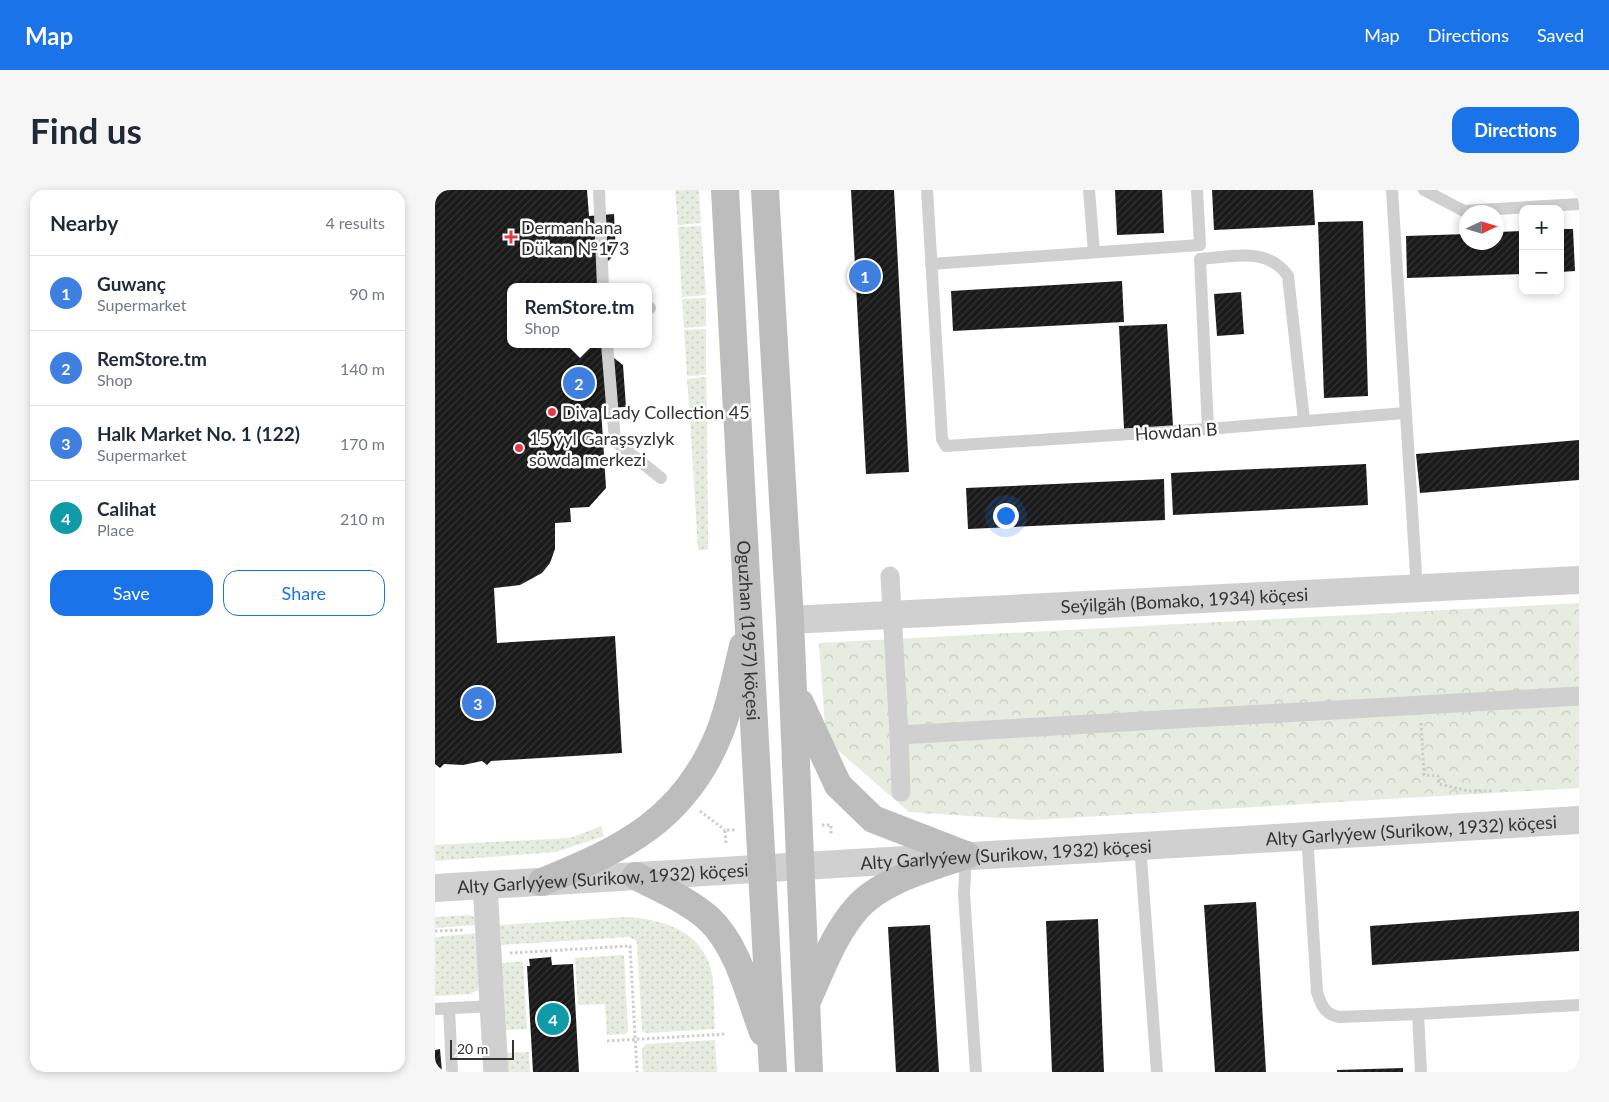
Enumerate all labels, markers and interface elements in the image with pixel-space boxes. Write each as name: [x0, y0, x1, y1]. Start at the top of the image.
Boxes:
text: Map: [25, 21, 73, 50]
text: Map: [1364, 24, 1400, 46]
text: Directions: [1428, 24, 1509, 46]
text: Saved: [1537, 24, 1584, 46]
button: Directions: [1452, 107, 1579, 153]
text: Find us: [30, 109, 142, 151]
north arrow: [1459, 205, 1504, 250]
map controls: [1519, 205, 1564, 295]
button: +: [1519, 205, 1564, 250]
text: Nearby: [50, 210, 118, 235]
text: 4 results: [325, 213, 385, 232]
place label: Dermanhana Dükan №173: [521, 216, 629, 259]
marker: Dermanhana Dükan №173: [505, 231, 517, 243]
button: −: [1519, 250, 1564, 295]
pin: 1: [849, 257, 881, 295]
text: Guwanç: [97, 272, 166, 295]
popup: [507, 283, 652, 348]
text: 1: [61, 284, 71, 303]
text: 90 m: [349, 284, 385, 303]
text: Supermarket: [97, 295, 186, 314]
text: RemStore.tm: [525, 295, 634, 318]
text: Shop: [525, 318, 560, 337]
text: RemStore.tm: [97, 347, 207, 370]
text: 2: [61, 359, 71, 378]
text: 140 m: [340, 359, 385, 378]
pin: 2: [563, 364, 595, 402]
text: Shop: [97, 370, 133, 389]
place label: Diva Lady Collection 45: [562, 401, 750, 423]
marker: Diva Lady Collection 45: [546, 406, 558, 418]
street label: Howdan B: [1134, 417, 1218, 445]
text: Halk Market No. 1 (122): [97, 422, 300, 445]
place label: 15 ýyl Garaşsyzlyk söwda merkezi: [529, 427, 675, 470]
text: 3: [61, 434, 71, 453]
text: 170 m: [340, 434, 385, 453]
marker: 15 ýyl Garaşsyzlyk söwda merkezi: [513, 442, 525, 454]
text: Supermarket: [97, 445, 186, 464]
text: Calihat: [97, 497, 156, 520]
your location: [993, 503, 1019, 529]
text: 4: [61, 509, 71, 528]
text: 210 m: [340, 509, 385, 528]
text: Place: [97, 520, 134, 539]
street label: Oguzhan (1957) köçesi: [733, 540, 765, 721]
button: Save: [50, 570, 213, 616]
button: Share: [223, 570, 385, 616]
street label: Seýilgäh (Bomako, 1934) köçesi: [1060, 583, 1309, 617]
pin: 3: [462, 684, 494, 722]
street label: Alty Garlyýew (Surikow, 1932) köçesi: [1265, 810, 1558, 850]
street label: Alty Garlyýew (Surikow, 1932) köçesi: [860, 834, 1152, 874]
street label: Alty Garlyýew (Surikow, 1932) köçesi: [456, 858, 749, 898]
pin: 4: [537, 1000, 569, 1038]
scale bar: [450, 1037, 514, 1060]
text: 20 m: [457, 1040, 488, 1057]

